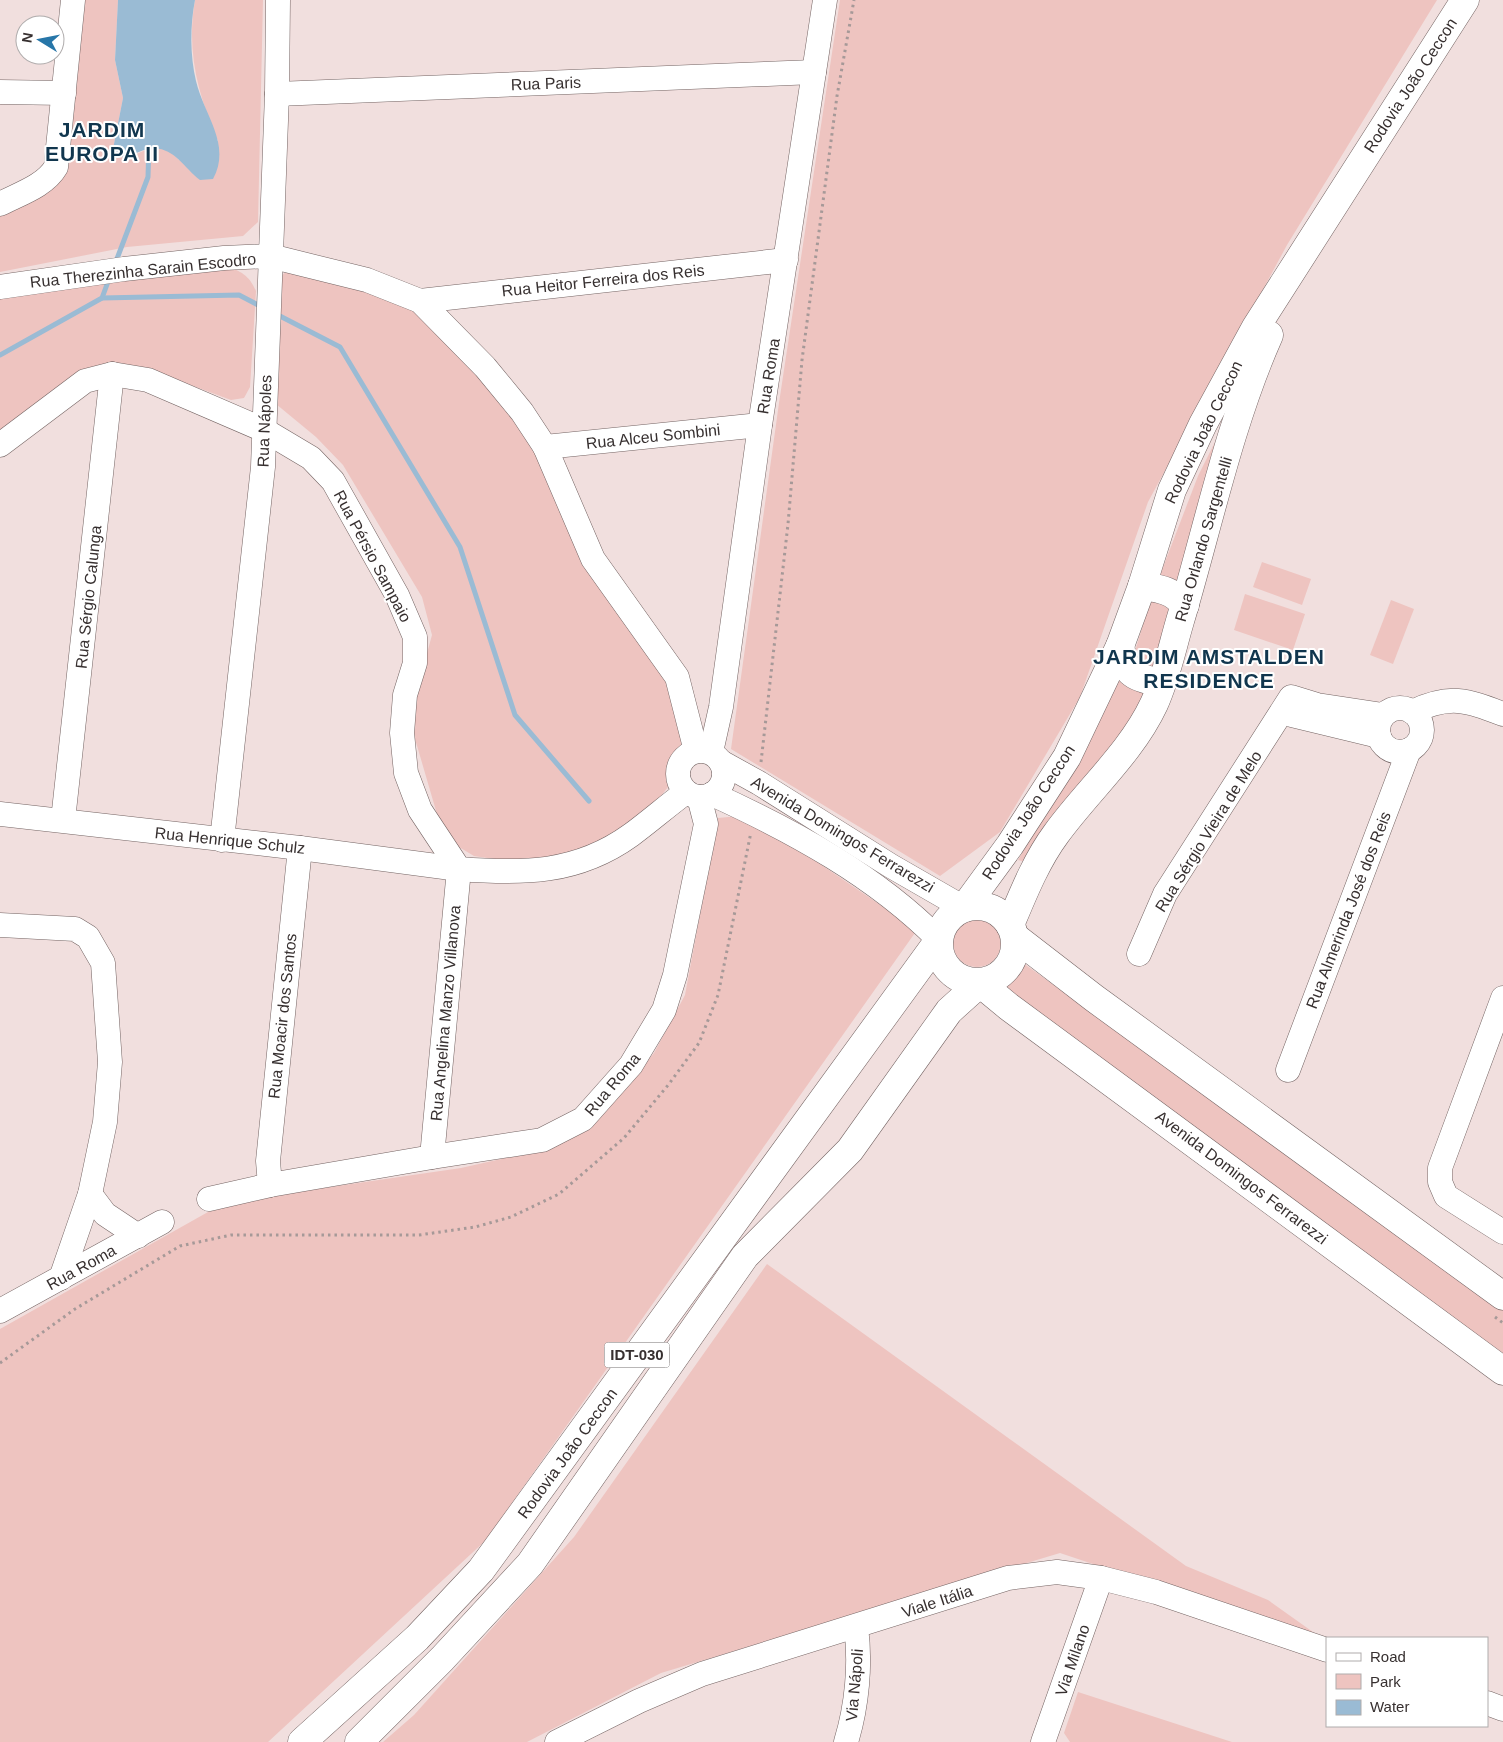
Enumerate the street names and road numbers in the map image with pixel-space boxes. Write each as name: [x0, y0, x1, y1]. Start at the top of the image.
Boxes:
street label: Rodovia João Ceccon: [1361, 15, 1460, 156]
street label: Rua Paris: [511, 74, 581, 93]
street label: Rua Therezinha Sarain Escodro: [29, 250, 257, 291]
street label: Rua Heitor Ferreira dos Reis: [501, 261, 705, 300]
street label: Rua Roma: [754, 337, 783, 415]
street label: Rodovia João Ceccon: [1161, 358, 1245, 506]
street label: Rua Nápoles: [254, 374, 275, 468]
street label: Rua Alceu Sombini: [585, 421, 721, 452]
street label: Rua Orlando Sargentelli: [1172, 455, 1235, 624]
street label: Rua Pérsio Sampaio: [331, 487, 415, 625]
street label: Rua Sérgio Calunga: [73, 524, 104, 670]
street label: Rodovia João Ceccon: [979, 742, 1078, 883]
street label: Rua Sérgio Vieira de Melo: [1152, 748, 1265, 915]
street label: Avenida Domingos Ferrarezzi: [748, 773, 937, 896]
street label: Rua Almerinda José dos Reis: [1303, 809, 1394, 1011]
street label: Rua Henrique Schulz: [154, 824, 306, 857]
street label: Rua Angelina Manzo Villanova: [428, 904, 463, 1122]
street label: Rua Moacir dos Santos: [265, 932, 300, 1100]
street label: Rua Roma: [581, 1049, 644, 1119]
street label: Avenida Domingos Ferrarezzi: [1153, 1107, 1331, 1248]
street label: Rua Roma: [44, 1241, 119, 1293]
road number: IDT-030: [604, 1342, 670, 1368]
street label: Rodovia João Ceccon: [515, 1385, 620, 1522]
street label: Viale Itália: [900, 1582, 975, 1621]
street label: Via Milano: [1052, 1622, 1093, 1698]
street label: Via Nápoli: [843, 1648, 866, 1722]

